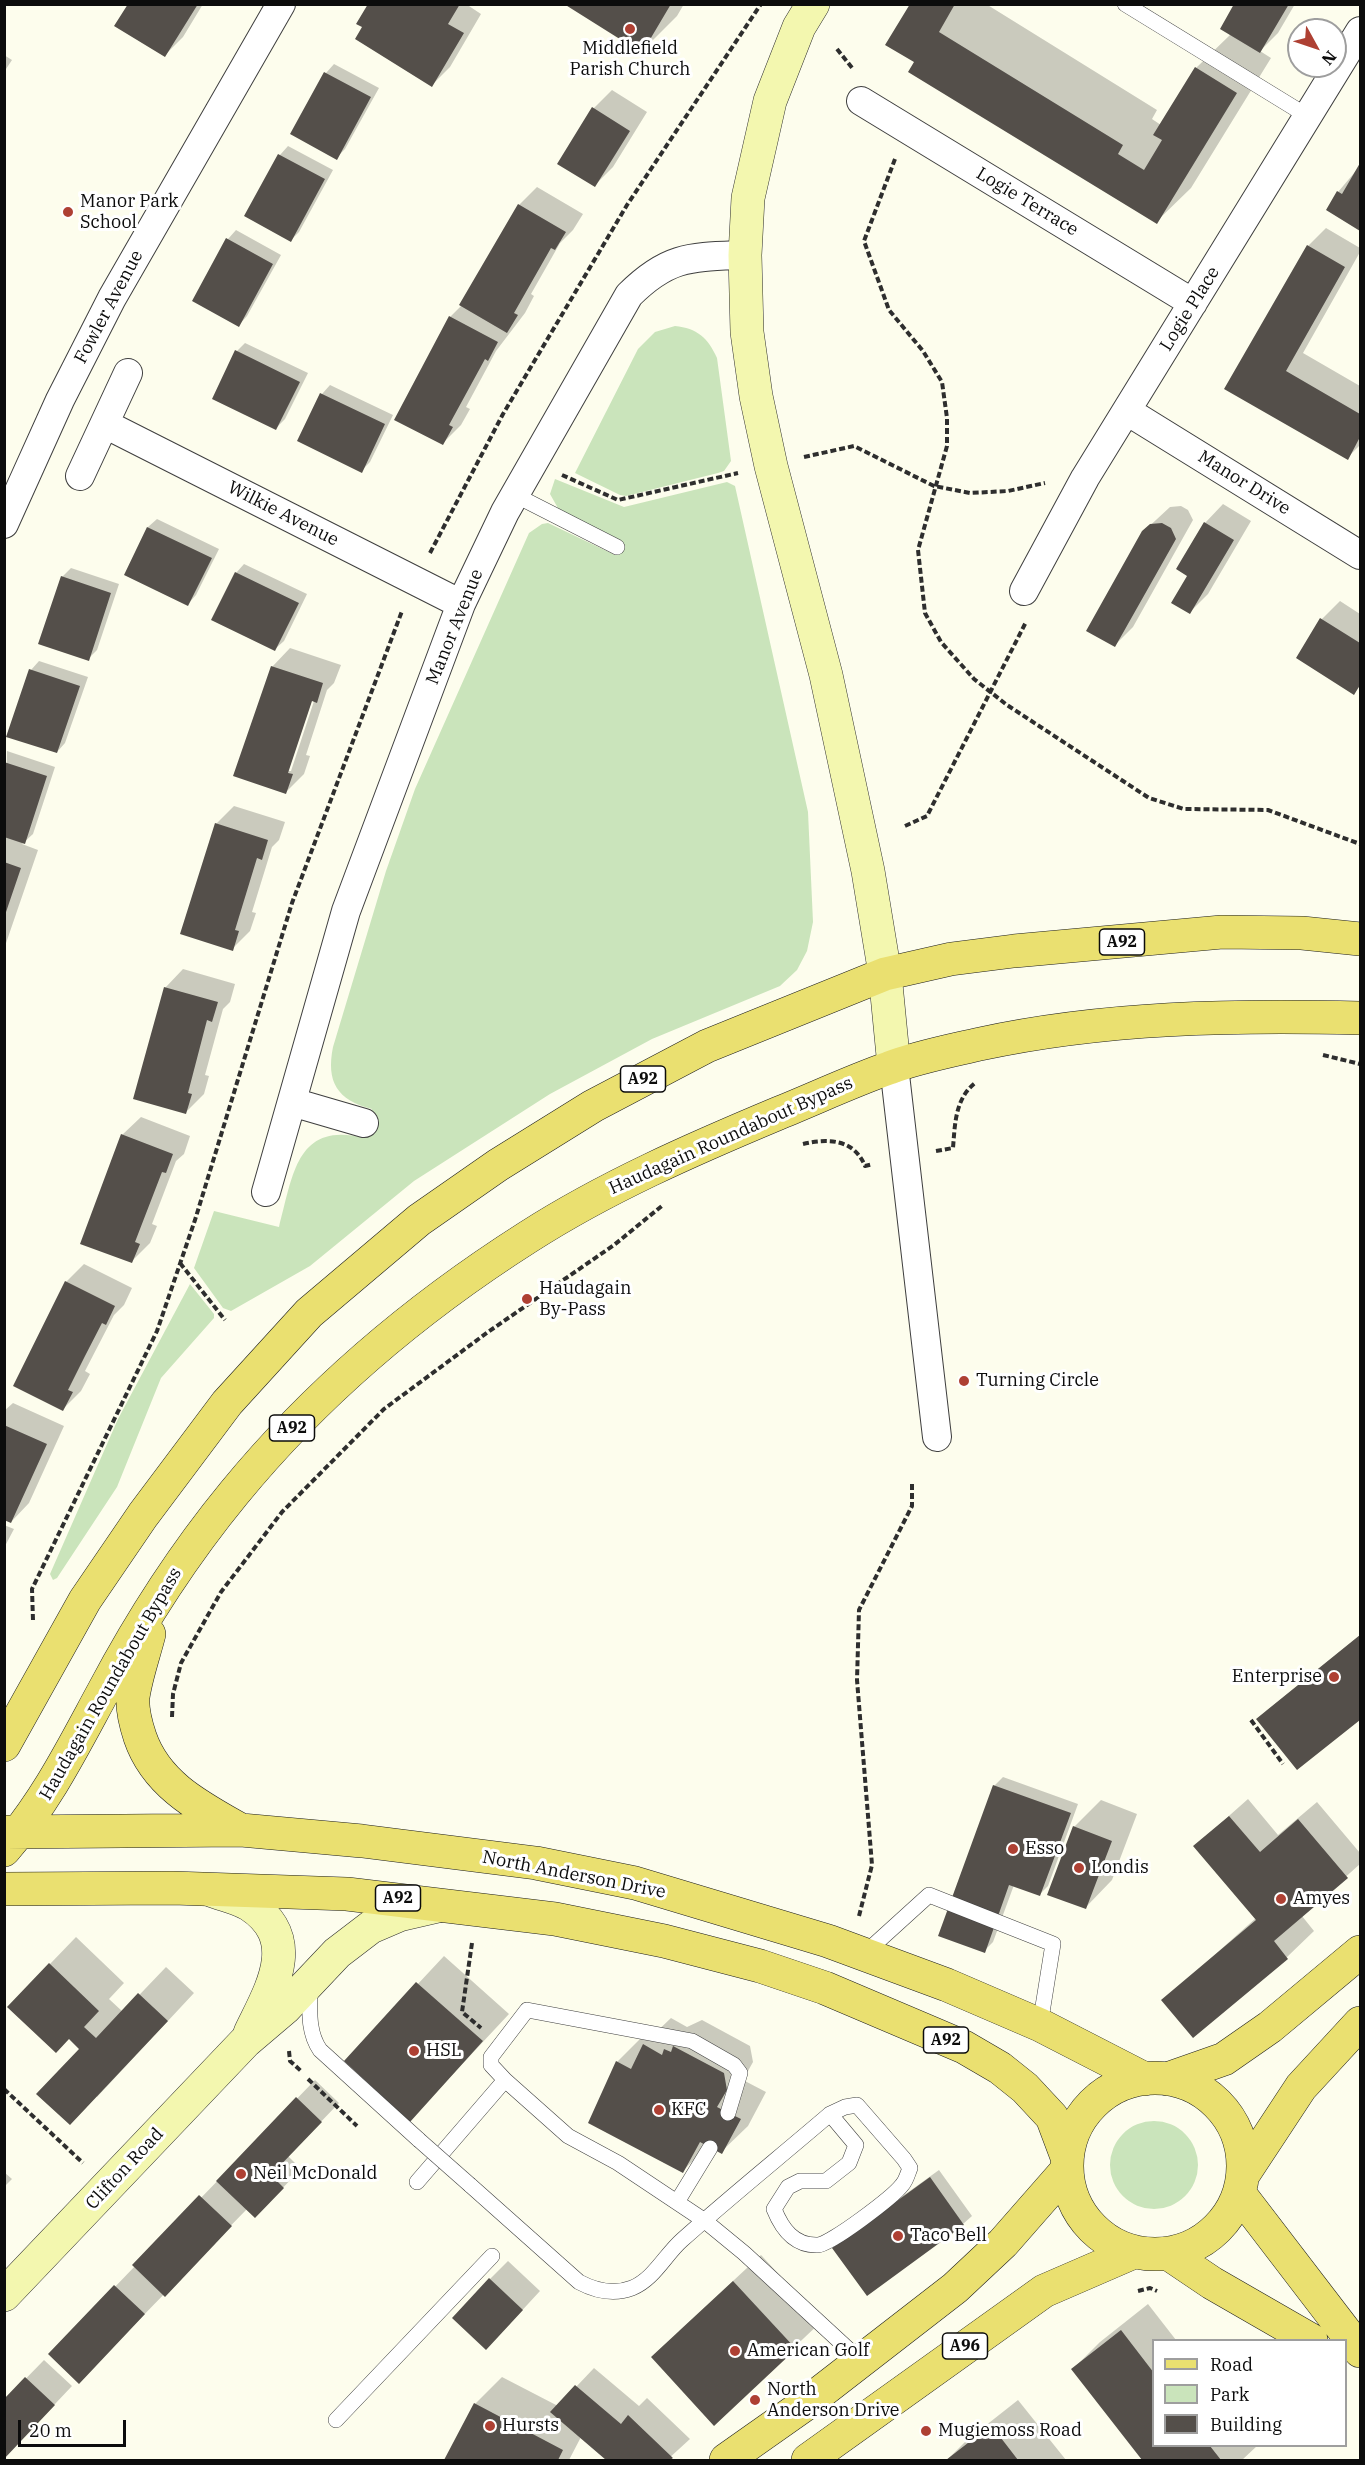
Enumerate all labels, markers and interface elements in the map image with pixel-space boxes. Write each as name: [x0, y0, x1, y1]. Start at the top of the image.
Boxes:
north arrow: [1287, 18, 1347, 78]
marker: Middlefield Parish Church: [623, 22, 637, 36]
place label: Middlefield Parish Church: [569, 38, 691, 80]
text: N: [1318, 47, 1341, 70]
street label: Logie Terrace: [972, 163, 1082, 241]
place label: Manor Park School: [80, 191, 179, 234]
marker: Manor Park School: [61, 205, 75, 219]
street label: Fowler Avenue: [70, 247, 148, 367]
street label: Logie Place: [1156, 263, 1224, 355]
street label: Manor Drive: [1194, 446, 1294, 520]
street label: Wilkie Avenue: [224, 477, 342, 551]
street label: Manor Avenue: [422, 566, 488, 688]
road number: A92: [1100, 929, 1144, 955]
road number: A92: [620, 1066, 666, 1092]
street label: Haudagain Roundabout Bypass: [606, 1072, 856, 1200]
place label: Haudagain By-Pass: [539, 1278, 631, 1320]
marker: Haudagain By-Pass: [520, 1292, 534, 1306]
place label: Turning Circle: [976, 1370, 1099, 1392]
marker: Turning Circle: [957, 1374, 971, 1388]
road number: A92: [270, 1415, 314, 1441]
street label: Haudagain Roundabout Bypass: [35, 1564, 187, 1804]
place label: Enterprise: [1232, 1666, 1322, 1688]
marker: Enterprise: [1327, 1670, 1341, 1684]
place label: Esso: [1025, 1838, 1064, 1860]
marker: Esso: [1006, 1842, 1020, 1856]
street label: North Anderson Drive: [480, 1847, 668, 1903]
place label: Londis: [1091, 1857, 1149, 1879]
marker: Londis: [1072, 1861, 1086, 1875]
road number: A92: [376, 1885, 420, 1911]
place label: Amyes: [1293, 1888, 1350, 1910]
marker: Amyes: [1274, 1892, 1288, 1906]
road number: A92: [924, 2027, 968, 2053]
place label: HSL: [426, 2040, 461, 2062]
marker: HSL: [407, 2044, 421, 2058]
place label: KFC: [671, 2099, 706, 2121]
marker: KFC: [652, 2103, 666, 2117]
street label: Clifton Road: [82, 2124, 168, 2214]
place label: Neil McDonald: [253, 2163, 377, 2185]
marker: Neil McDonald: [234, 2167, 248, 2181]
place label: Taco Bell: [910, 2225, 987, 2247]
marker: Taco Bell: [891, 2229, 905, 2243]
road number: A96: [942, 2333, 988, 2359]
legend: [1152, 2339, 1347, 2447]
place label: American Golf: [747, 2340, 869, 2362]
marker: American Golf: [728, 2344, 742, 2358]
text: Road: [1210, 2353, 1253, 2376]
place label: North Anderson Drive: [767, 2379, 899, 2422]
text: Park: [1210, 2383, 1249, 2406]
marker: North Anderson Drive: [748, 2393, 762, 2407]
scale bar: [21, 2408, 129, 2446]
text: Building: [1210, 2413, 1282, 2436]
place label: Hursts: [502, 2415, 559, 2437]
text: 20 m: [29, 2419, 72, 2442]
marker: Hursts: [483, 2419, 497, 2433]
place label: Mugiemoss Road: [938, 2420, 1082, 2442]
marker: Mugiemoss Road: [919, 2424, 933, 2438]

